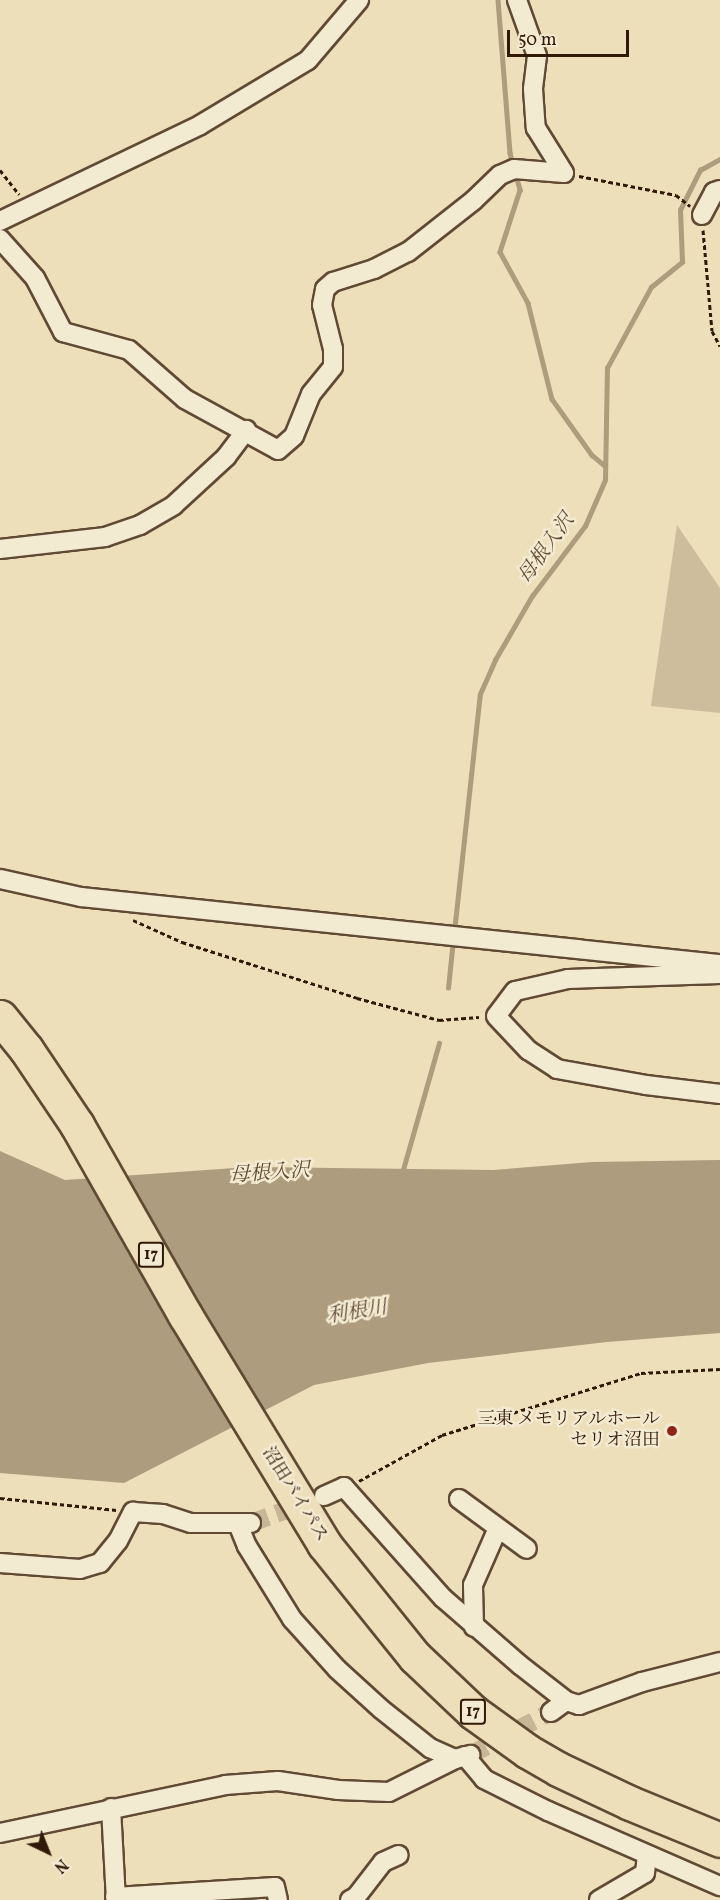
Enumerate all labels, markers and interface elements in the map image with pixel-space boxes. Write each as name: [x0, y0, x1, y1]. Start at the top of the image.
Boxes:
scale bar: [510, 18, 632, 56]
text: 50 m: [518, 28, 557, 53]
water label: 母根入沢: [514, 510, 580, 588]
water label: 母根入沢: [229, 1159, 311, 1189]
road number: 17: [138, 1242, 164, 1268]
water label: 利根川: [325, 1296, 389, 1330]
place label: 三東 メモリアルホール セリオ沼田: [476, 1410, 660, 1452]
marker: 三東 メモリアルホール セリオ沼田: [665, 1424, 679, 1438]
street label: 沼田バイパス: [256, 1443, 332, 1547]
road number: 17: [460, 1699, 486, 1725]
north arrow: [18, 1822, 78, 1882]
text: N: [49, 1853, 72, 1877]

